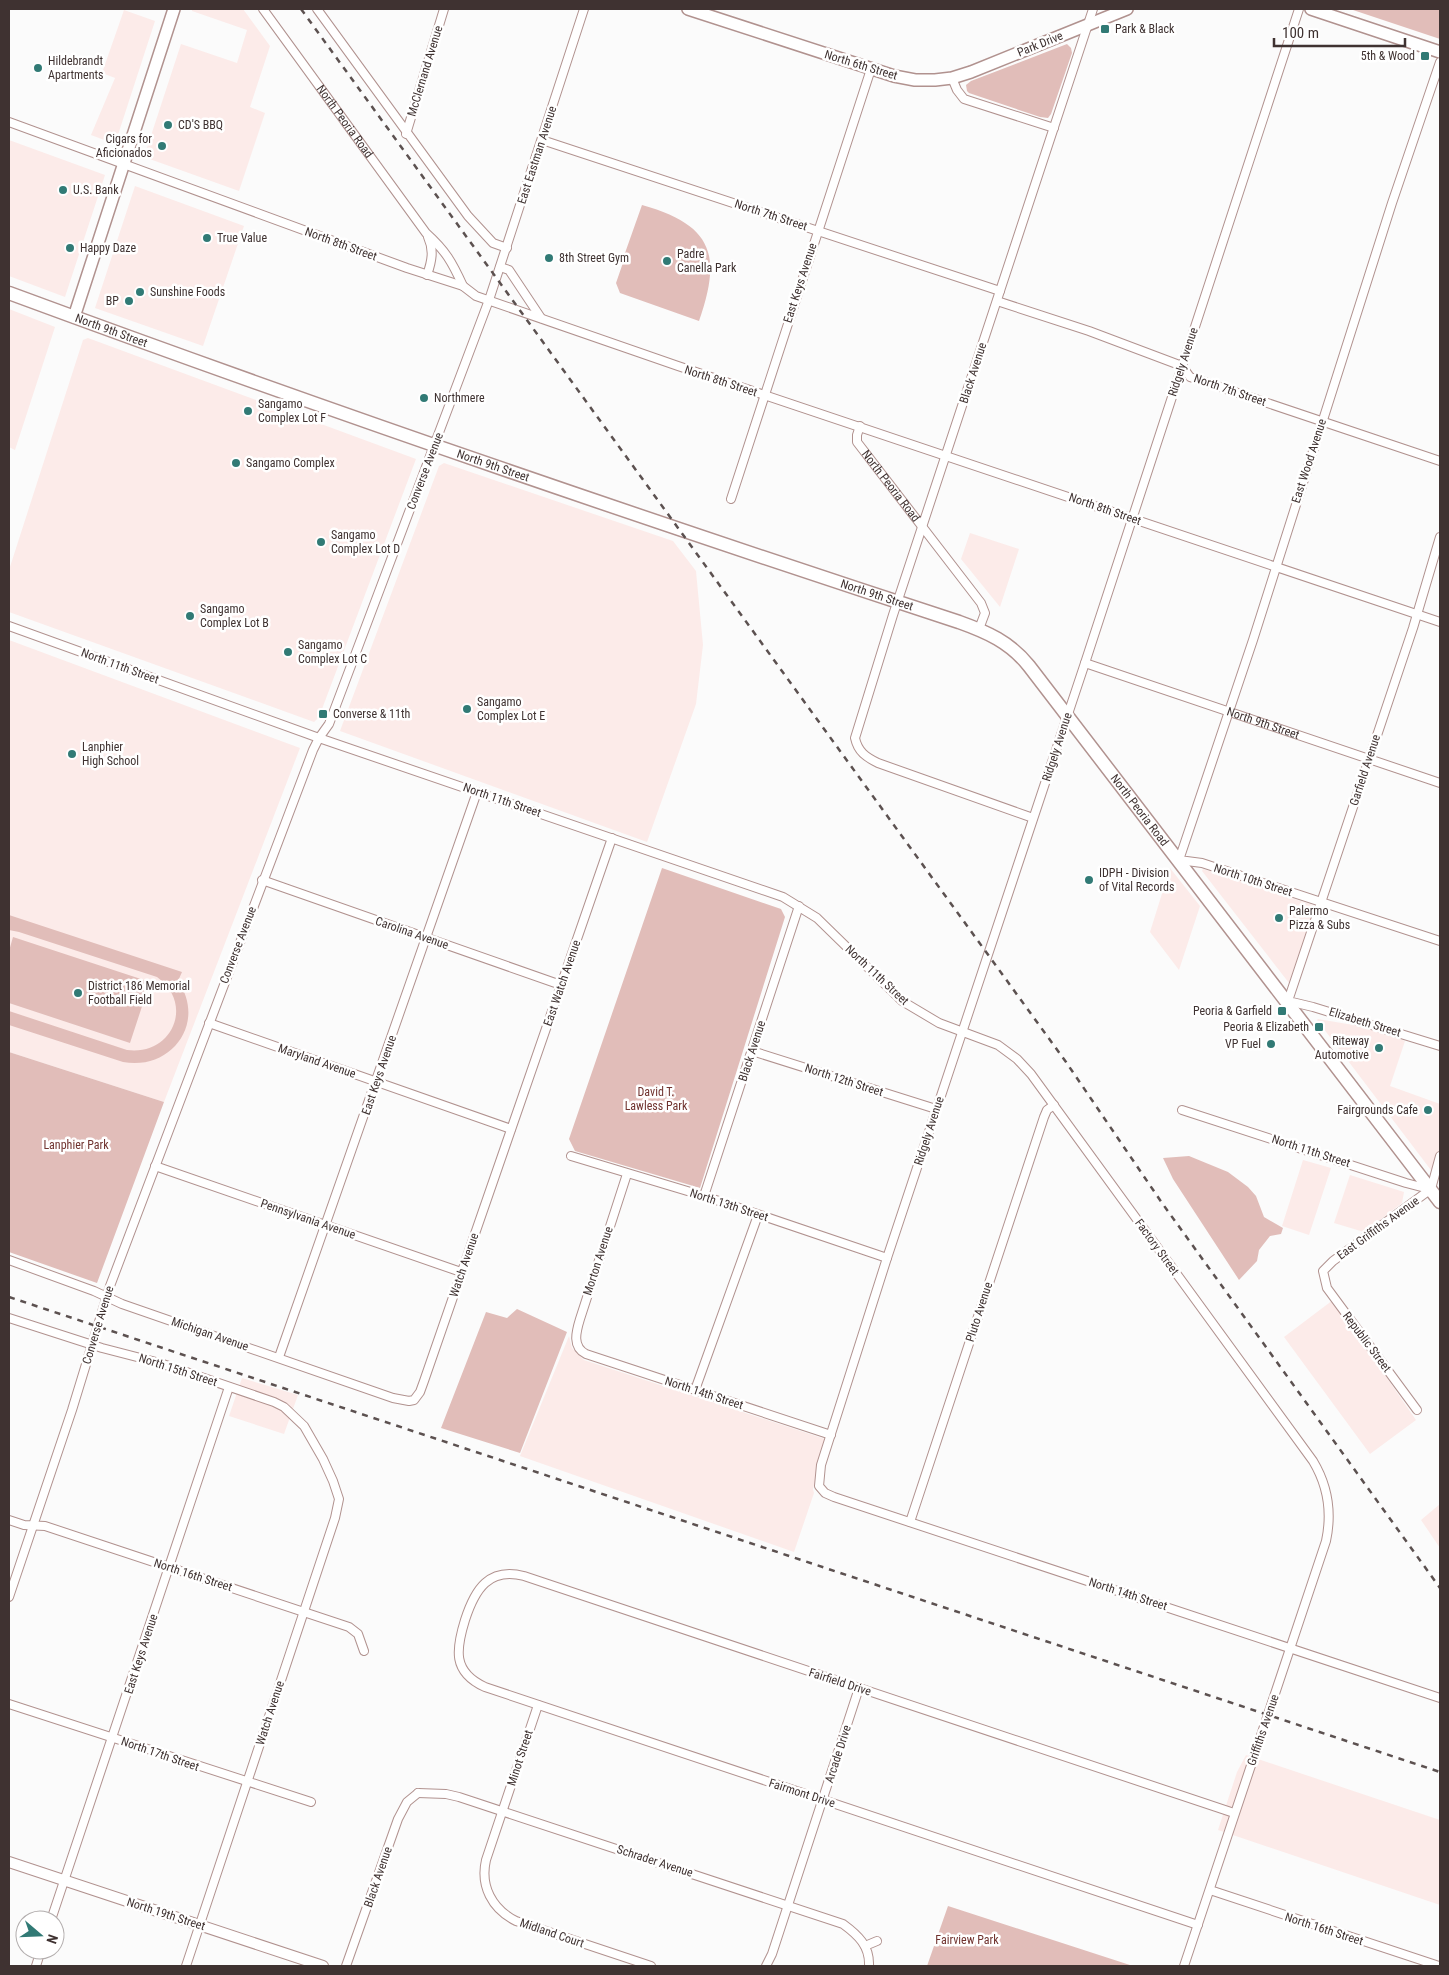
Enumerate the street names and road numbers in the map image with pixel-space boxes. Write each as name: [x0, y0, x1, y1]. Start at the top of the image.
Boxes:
street label: McClernand Avenue: [405, 24, 446, 118]
street label: Park Drive: [1015, 28, 1065, 59]
street label: North 6th Street: [823, 47, 900, 83]
street label: North Peoria Road: [314, 82, 376, 161]
street label: East Eastman Avenue: [515, 104, 560, 206]
street label: North 7th Street: [733, 197, 810, 233]
street label: North 8th Street: [303, 224, 379, 264]
street label: East Keys Avenue: [780, 241, 820, 325]
street label: North 9th Street: [73, 311, 150, 350]
street label: Ridgely Avenue: [1165, 325, 1201, 398]
street label: Black Avenue: [957, 340, 990, 405]
street label: North 8th Street: [683, 363, 760, 399]
street label: North 7th Street: [1192, 371, 1268, 409]
street label: East Wood Avenue: [1289, 417, 1329, 505]
street label: Converse Avenue: [404, 430, 446, 511]
street label: North 9th Street: [455, 447, 532, 485]
street label: North Peoria Road: [859, 447, 923, 525]
street label: North 8th Street: [1067, 490, 1143, 528]
street label: North 9th Street: [839, 577, 916, 614]
street label: North 11th Street: [79, 645, 161, 687]
street label: North 9th Street: [1225, 704, 1302, 742]
street label: Ridgely Avenue: [1039, 710, 1075, 783]
street label: Garfield Avenue: [1347, 732, 1383, 807]
street label: North Peoria Road: [1108, 771, 1172, 849]
street label: North 11th Street: [461, 780, 543, 820]
street label: North 10th Street: [1212, 861, 1294, 899]
street label: Converse Avenue: [217, 904, 259, 985]
street label: Carolina Avenue: [374, 914, 451, 952]
street label: East Watch Avenue: [541, 938, 583, 1028]
street label: North 11th Street: [842, 942, 912, 1008]
street label: Elizabeth Street: [1327, 1004, 1403, 1040]
street label: Black Avenue: [736, 1018, 769, 1083]
street label: East Keys Avenue: [359, 1033, 399, 1117]
street label: Maryland Avenue: [276, 1041, 358, 1081]
street label: North 12th Street: [803, 1061, 885, 1099]
street label: Ridgely Avenue: [911, 1094, 947, 1167]
street label: North 11th Street: [1270, 1132, 1352, 1170]
street label: North 13th Street: [688, 1186, 770, 1224]
street label: East Griffiths Avenue: [1334, 1193, 1422, 1262]
street label: Pennsylvania Avenue: [259, 1196, 358, 1242]
street label: Factory Street: [1132, 1216, 1182, 1278]
street label: Morton Avenue: [580, 1224, 616, 1297]
street label: Watch Avenue: [446, 1231, 482, 1299]
street label: Pluto Avenue: [963, 1280, 995, 1344]
street label: Converse Avenue: [79, 1284, 117, 1366]
street label: Republic Street: [1340, 1309, 1394, 1375]
street label: Michigan Avenue: [170, 1314, 251, 1354]
street label: North 15th Street: [137, 1351, 219, 1389]
street label: North 14th Street: [663, 1374, 745, 1412]
street label: North 16th Street: [152, 1556, 234, 1594]
street label: North 14th Street: [1087, 1575, 1169, 1613]
street label: East Keys Avenue: [121, 1612, 161, 1696]
street label: Fairfield Drive: [807, 1665, 873, 1699]
street label: Watch Avenue: [253, 1679, 287, 1747]
street label: Griffiths Avenue: [1244, 1692, 1282, 1768]
street label: Arcade Drive: [822, 1723, 854, 1785]
street label: Minot Street: [504, 1728, 536, 1788]
street label: North 17th Street: [119, 1734, 201, 1774]
street label: Fairmont Drive: [767, 1776, 837, 1810]
street label: Schrader Avenue: [615, 1842, 695, 1880]
street label: Black Avenue: [361, 1844, 395, 1909]
street label: North 19th Street: [125, 1895, 207, 1933]
street label: North 16th Street: [1283, 1910, 1365, 1948]
street label: Midland Court: [518, 1915, 586, 1951]

